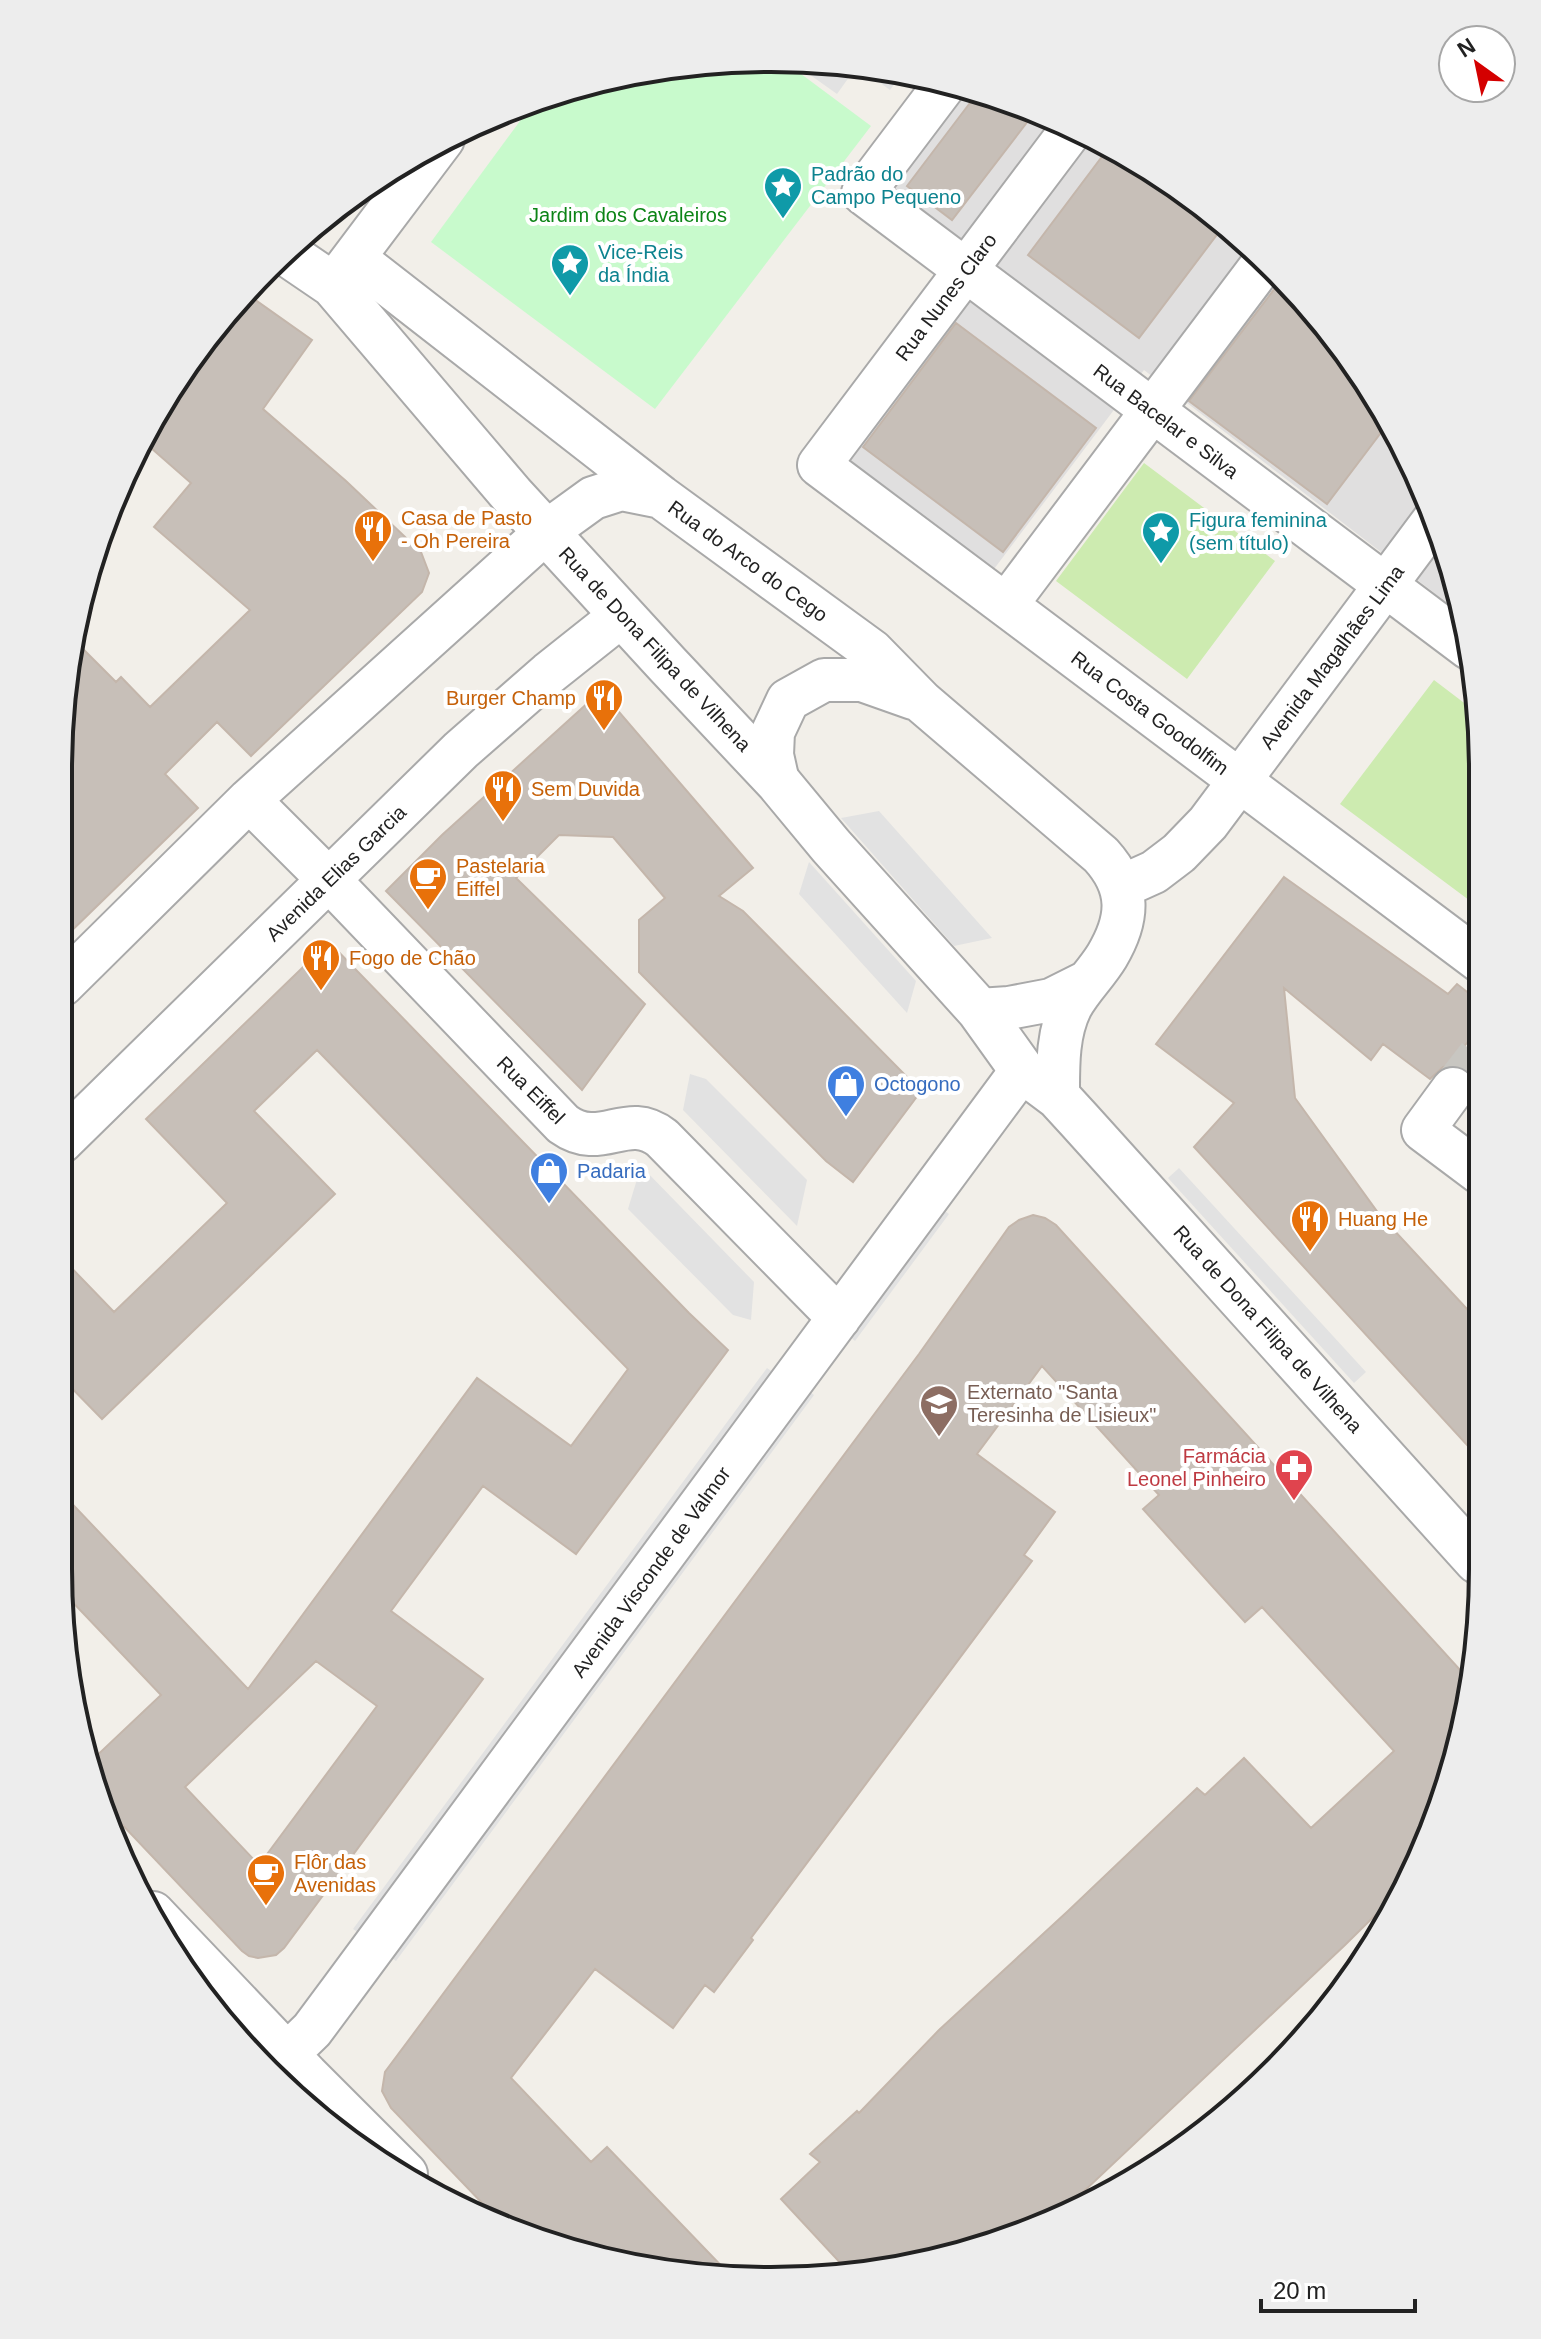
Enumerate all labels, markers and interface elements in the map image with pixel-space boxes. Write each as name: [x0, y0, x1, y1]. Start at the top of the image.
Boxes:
north arrow: [1437, 24, 1517, 104]
text: N: [1453, 33, 1480, 62]
place label: Padrão do Campo Pequeno: [811, 163, 961, 208]
place icon: Padrão do Campo Pequeno: [762, 165, 804, 220]
park label: Jardim dos Cavaleiros: [529, 204, 727, 226]
street label: Rua Nunes Claro: [891, 229, 1001, 365]
place label: Vice-Reis da Índia: [598, 241, 683, 286]
place icon: Vice-Reis da Índia: [549, 242, 591, 297]
street label: Rua Bacelar e Silva: [1089, 359, 1243, 483]
street label: Rua do Arco do Cego: [664, 496, 832, 626]
place label: Casa de Pasto - Oh Pereira: [401, 507, 532, 552]
restaurant icon: Casa de Pasto - Oh Pereira: [352, 508, 394, 563]
place label: Figura feminina (sem título): [1189, 509, 1328, 554]
place icon: Figura feminina (sem título): [1140, 510, 1182, 565]
street label: Rua de Dona Filipa de Vilhena: [555, 542, 756, 756]
street label: Avenida Magalhães Lima: [1256, 560, 1409, 753]
street label: Rua Costa Goodolfim: [1067, 647, 1233, 779]
restaurant icon: Burger Champ: [583, 677, 625, 732]
place label: Burger Champ: [446, 687, 576, 709]
restaurant icon: Sem Duvida: [482, 768, 524, 823]
place label: Sem Duvida: [531, 778, 641, 800]
street label: Avenida Elias Garcia: [262, 800, 411, 945]
place label: Pastelaria Eiffel: [456, 855, 546, 900]
cafe icon: Pastelaria Eiffel: [407, 856, 449, 911]
restaurant icon: Fogo de Chão: [300, 937, 342, 992]
place label: Fogo de Chão: [349, 947, 476, 969]
street label: Rua Eiffel: [493, 1052, 569, 1128]
shop icon: Octogono: [825, 1063, 867, 1118]
place label: Octogono: [874, 1073, 961, 1095]
shop icon: Padaria: [528, 1150, 570, 1205]
place label: Padaria: [577, 1160, 647, 1182]
restaurant icon: Huang He: [1289, 1198, 1331, 1253]
place label: Huang He: [1338, 1208, 1428, 1230]
street label: Rua de Dona Filipa de Vilhena: [1169, 1221, 1367, 1438]
place label: Externato "Santa Teresinha de Lisieux": [967, 1381, 1156, 1426]
school or university icon: Externato "Santa Teresinha de Lisieux": [918, 1383, 960, 1438]
place label: Farmácia Leonel Pinheiro: [1127, 1445, 1267, 1490]
pharmacy icon: Farmácia Leonel Pinheiro: [1273, 1447, 1315, 1502]
street label: Avenida Visconde de Valmor: [567, 1462, 735, 1681]
place label: Flôr das Avenidas: [294, 1851, 376, 1896]
cafe icon: Flôr das Avenidas: [245, 1852, 287, 1907]
scale bar: [1261, 2263, 1415, 2313]
text: 20 m: [1273, 2277, 1326, 2304]

